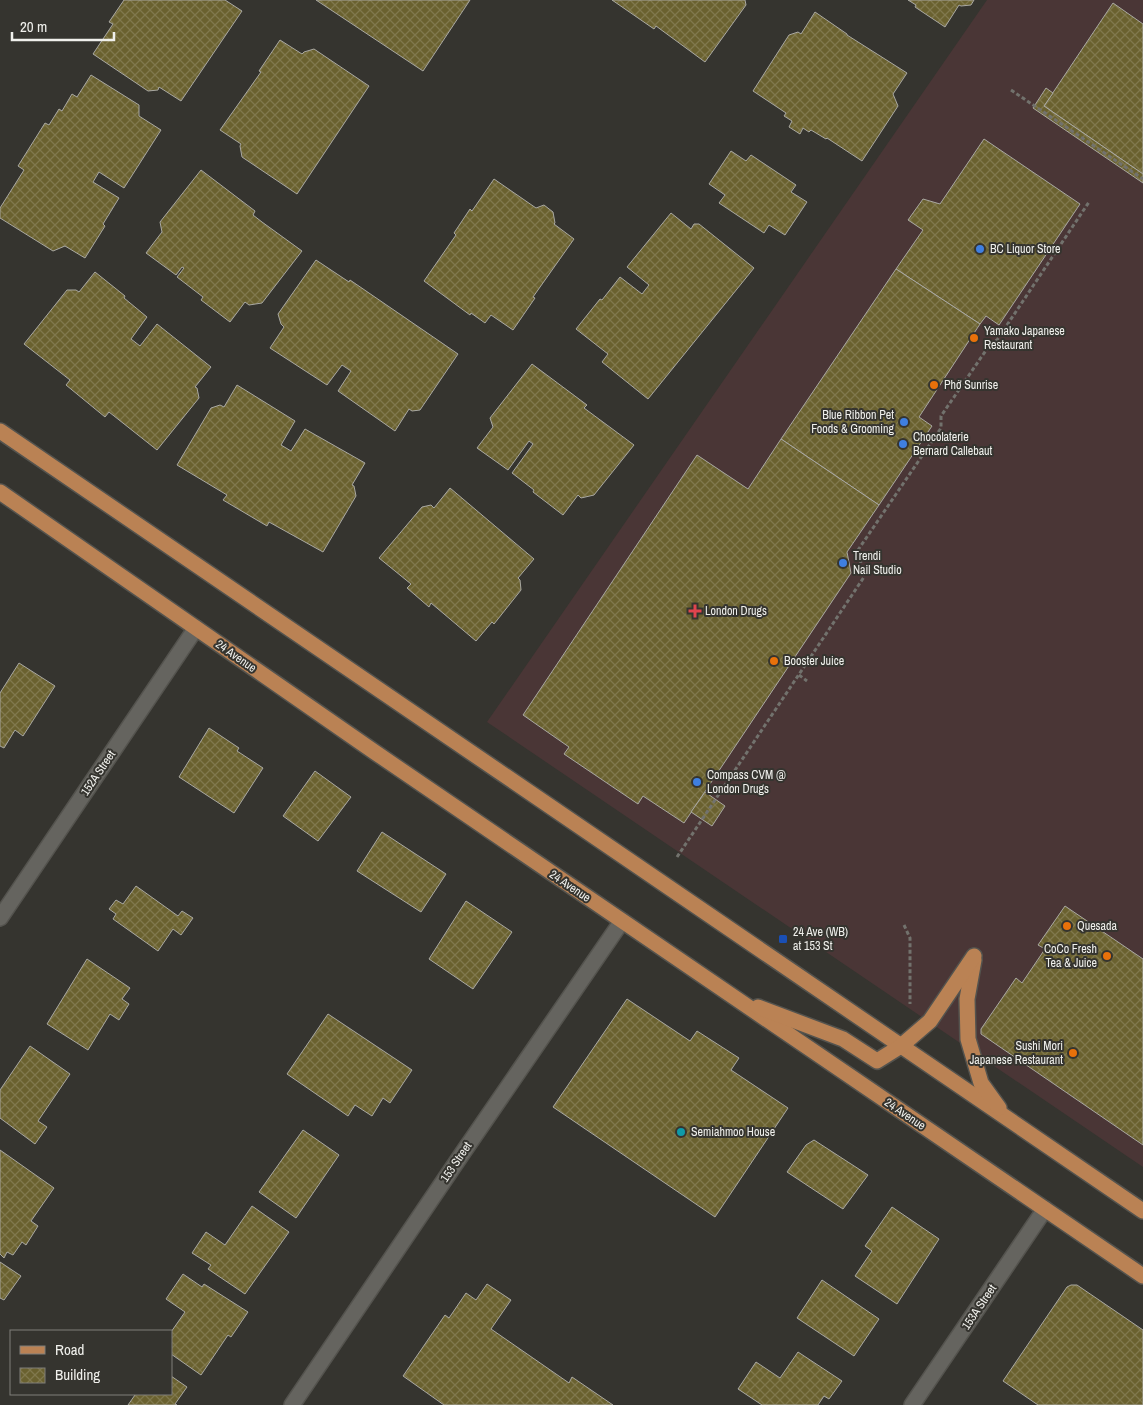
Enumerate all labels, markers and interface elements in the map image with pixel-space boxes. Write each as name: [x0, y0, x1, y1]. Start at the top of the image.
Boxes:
scale bar: [12, 10, 115, 42]
text: 20 m: [20, 16, 47, 37]
place label: BC Liquor Store: [990, 241, 1061, 257]
marker: BC Liquor Store: [974, 243, 986, 255]
place label: Yamako Japanese Restaurant: [984, 323, 1065, 353]
marker: Yamako Japanese Restaurant: [968, 332, 980, 344]
place label: Phở Sunrise: [944, 377, 998, 393]
marker: Phở Sunrise: [928, 379, 940, 391]
place label: Blue Ribbon Pet Foods & Grooming: [811, 407, 895, 437]
marker: Blue Ribbon Pet Foods & Grooming: [898, 416, 910, 428]
place label: Chocolaterie Bernard Callebaut: [913, 429, 993, 459]
marker: Chocolaterie Bernard Callebaut: [897, 438, 909, 450]
place label: Trendi Nail Studio: [853, 548, 902, 578]
marker: Trendi Nail Studio: [837, 557, 849, 569]
place label: London Drugs: [705, 603, 767, 619]
marker: London Drugs: [689, 605, 701, 617]
street label: 24 Avenue: [212, 636, 260, 676]
place label: Booster Juice: [784, 653, 844, 669]
marker: Booster Juice: [768, 655, 780, 667]
street label: 152A Street: [77, 747, 119, 799]
place label: Compass CVM @ London Drugs: [707, 767, 786, 797]
marker: Compass CVM @ London Drugs: [691, 776, 703, 788]
street label: 24 Avenue: [546, 866, 594, 906]
place label: Quesada: [1077, 918, 1117, 934]
marker: Quesada: [1061, 920, 1073, 932]
place label: 24 Ave (WB) at 153 St: [793, 924, 848, 954]
marker: 24 Ave (WB) at 153 St: [777, 933, 789, 945]
place label: CoCo Fresh Tea & Juice: [1044, 941, 1097, 971]
marker: CoCo Fresh Tea & Juice: [1101, 950, 1113, 962]
place label: Sushi Mori Japanese Restaurant: [969, 1038, 1063, 1068]
marker: Sushi Mori Japanese Restaurant: [1067, 1047, 1079, 1059]
street label: 24 Avenue: [881, 1094, 929, 1134]
place label: Semiahmoo House: [691, 1124, 775, 1140]
marker: Semiahmoo House: [675, 1126, 687, 1138]
street label: 153 Street: [437, 1138, 475, 1185]
street label: 153A Street: [958, 1281, 1000, 1333]
legend: [10, 1330, 172, 1395]
text: Road: [55, 1339, 84, 1360]
text: Building: [55, 1364, 100, 1385]

